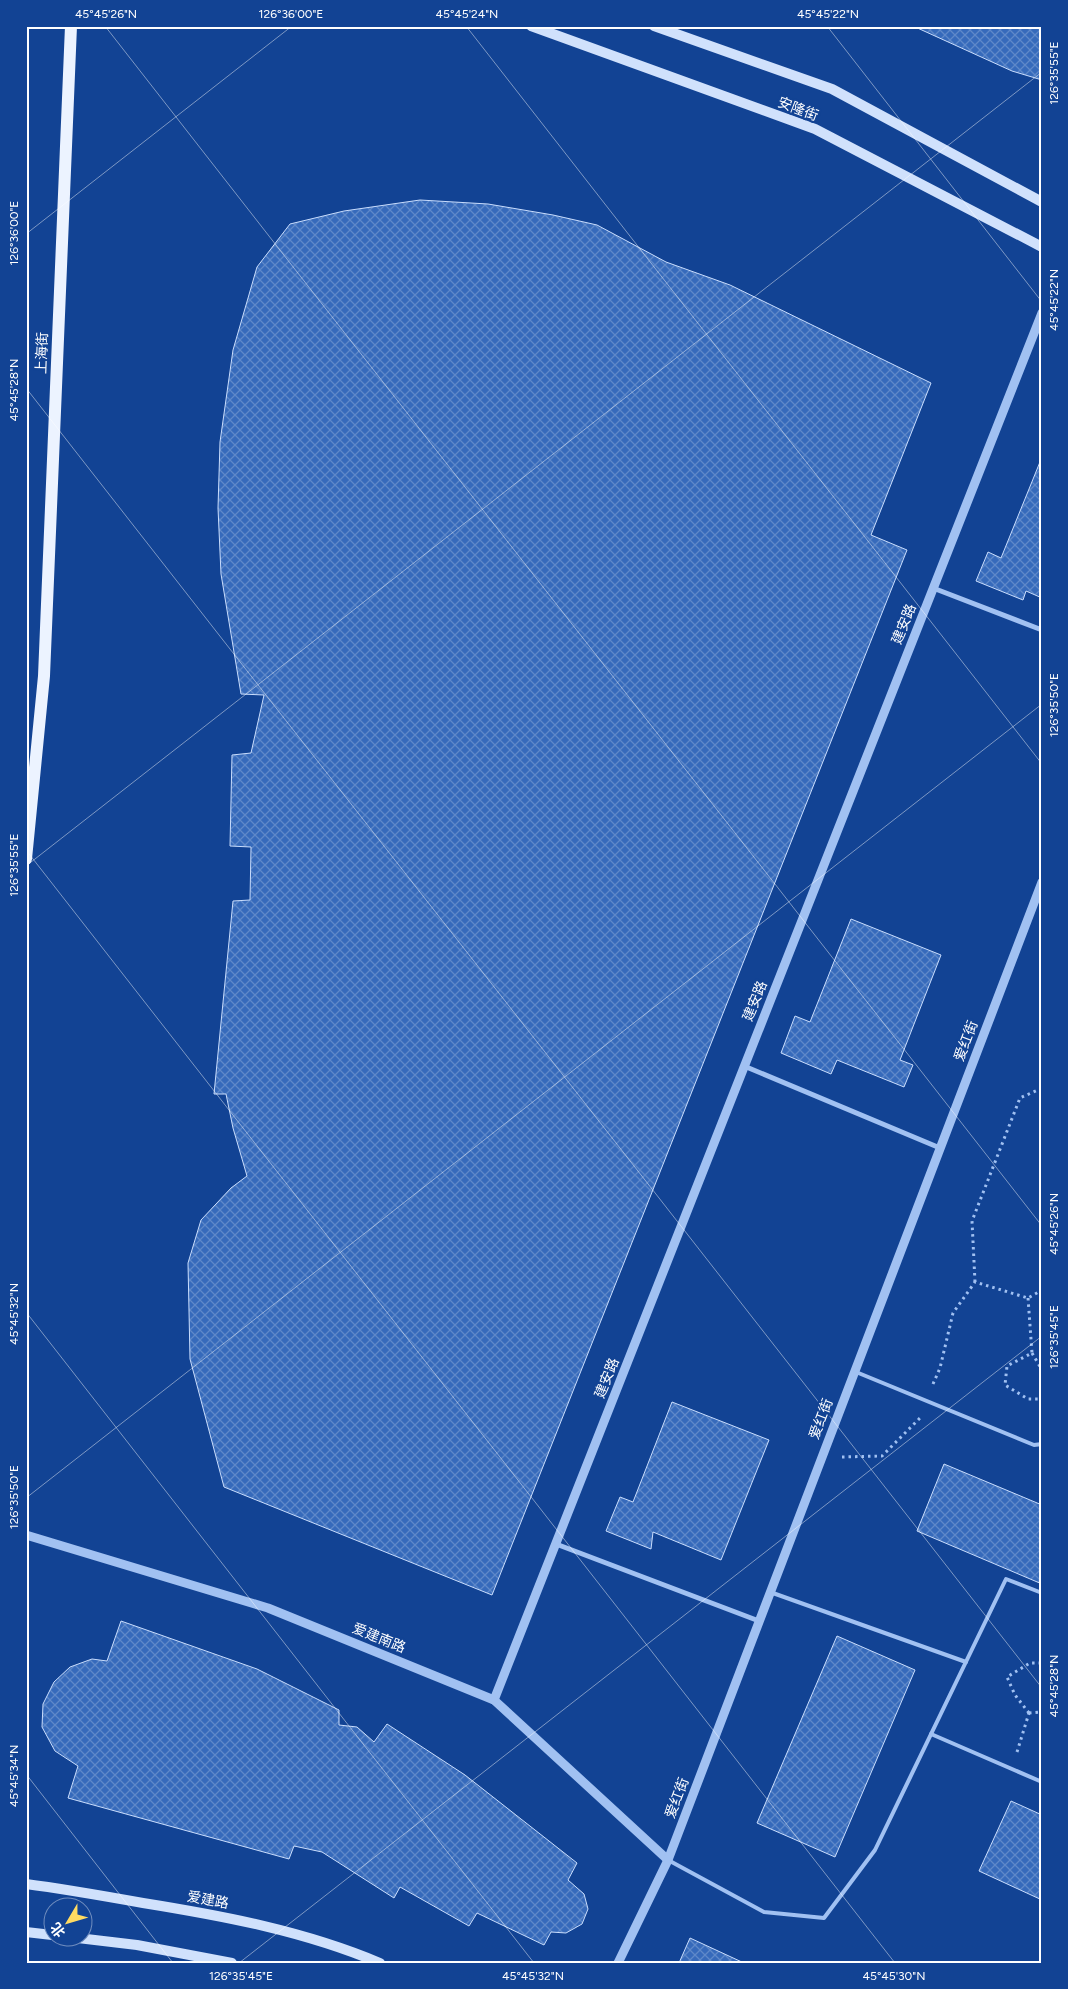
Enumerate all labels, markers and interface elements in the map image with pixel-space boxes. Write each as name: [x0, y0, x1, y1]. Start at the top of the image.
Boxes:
text: 45°45'26"N: [75, 7, 137, 21]
text: 126°36'00"E: [259, 7, 323, 21]
text: 45°45'24"N: [436, 7, 498, 21]
text: 45°45'22"N: [797, 7, 859, 21]
text: 126°35'55"E: [1047, 41, 1061, 105]
street label: 安隆街: [775, 94, 821, 124]
text: 126°36'00"E: [7, 201, 21, 265]
text: 45°45'22"N: [1047, 269, 1061, 331]
street label: 上海街: [33, 332, 51, 374]
text: 45°45'28"N: [7, 359, 21, 421]
street label: 建安路: [888, 601, 920, 647]
text: 126°35'50"E: [1047, 673, 1061, 737]
text: 126°35'55"E: [7, 833, 21, 897]
street label: 建安路: [739, 978, 771, 1024]
street label: 爱红街: [951, 1018, 981, 1064]
text: 45°45'26"N: [1047, 1193, 1061, 1255]
text: 45°45'32"N: [7, 1283, 21, 1345]
text: 126°35'45"E: [1047, 1305, 1061, 1369]
street label: 建安路: [591, 1355, 623, 1401]
street label: 爱红街: [806, 1396, 836, 1442]
text: 126°35'50"E: [7, 1465, 21, 1529]
street label: 爱建南路: [350, 1620, 408, 1656]
text: 45°45'28"N: [1047, 1655, 1061, 1717]
text: 45°45'34"N: [7, 1745, 21, 1807]
street label: 爱红街: [662, 1775, 692, 1821]
street label: 爱建路: [186, 1888, 230, 1912]
north arrow: [42, 1896, 92, 1946]
text: 北: [47, 1919, 69, 1940]
text: 126°35'45"E: [209, 1969, 273, 1983]
text: 45°45'32"N: [502, 1969, 564, 1983]
text: 45°45'30"N: [863, 1969, 925, 1983]

